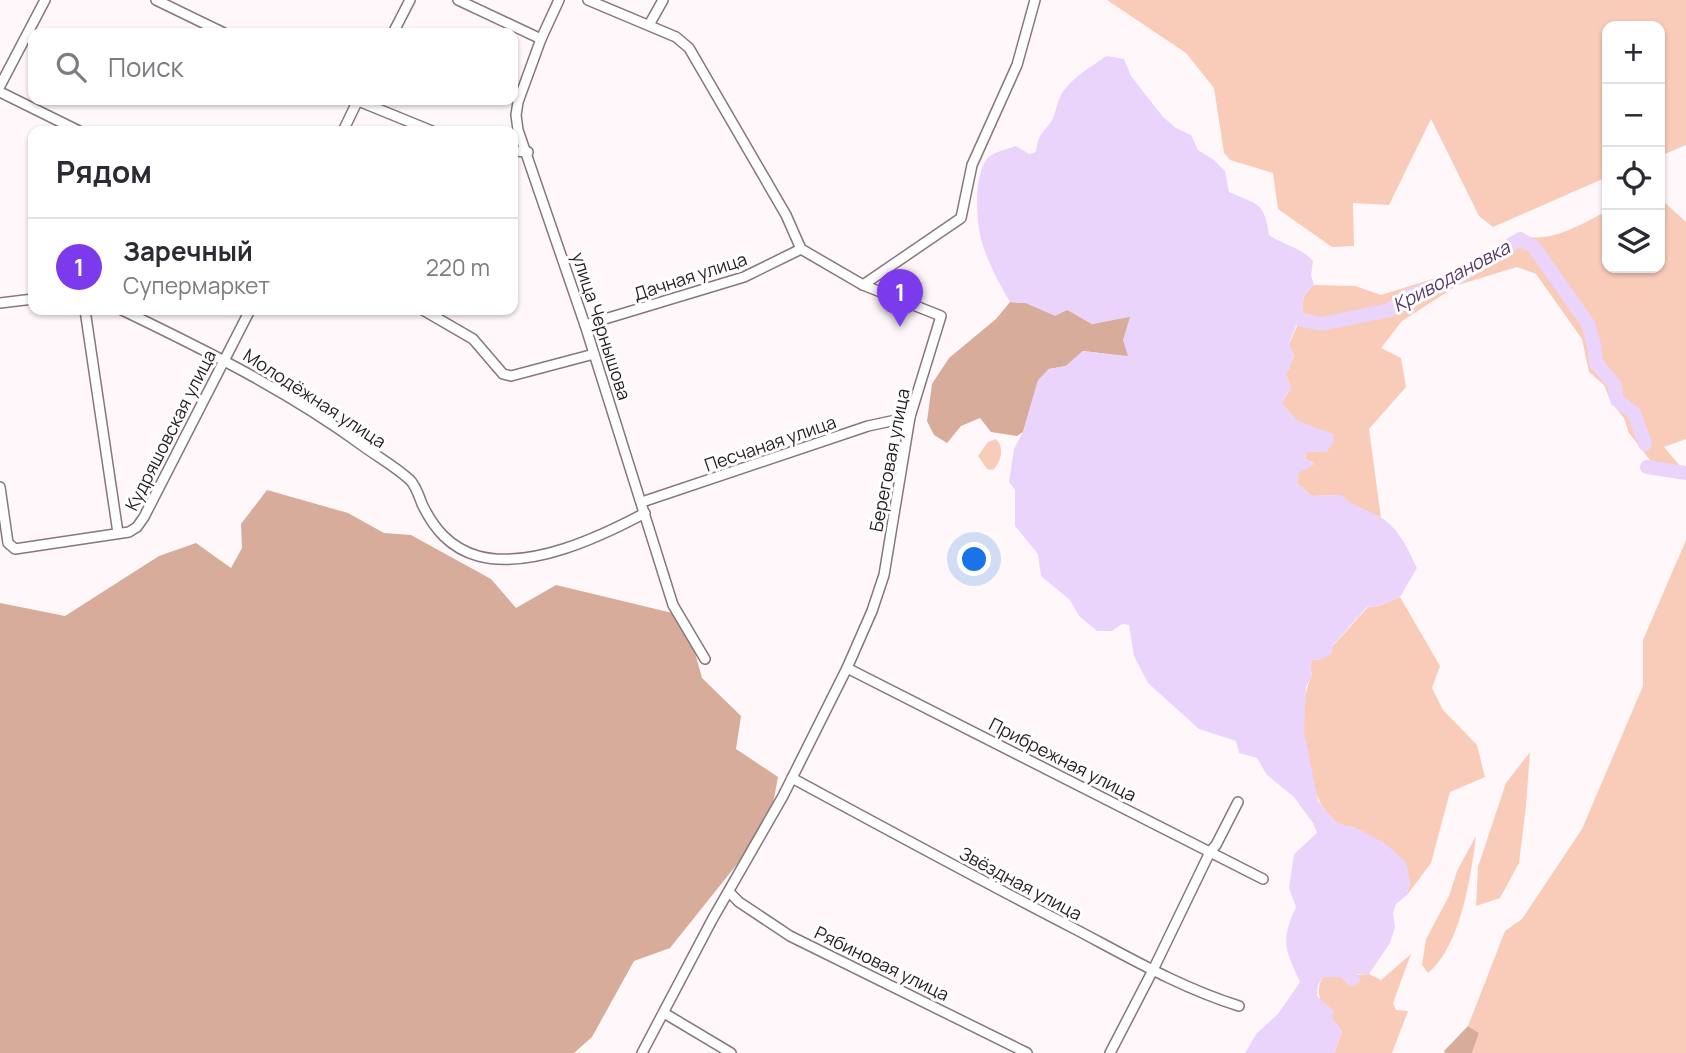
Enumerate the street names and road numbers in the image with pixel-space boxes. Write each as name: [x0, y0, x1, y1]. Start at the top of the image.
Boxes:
street label: Дачная улица: [630, 246, 750, 306]
street label: улица Чернышова: [567, 249, 637, 403]
street label: Молодёжная улица: [239, 343, 391, 453]
street label: Кудряшовская улица: [119, 345, 221, 515]
street label: Береговая улица: [863, 386, 915, 534]
street label: Песчаная улица: [701, 409, 839, 477]
street label: Прибрежная улица: [985, 711, 1141, 807]
street label: Звёздная улица: [956, 841, 1086, 925]
street label: Рябиновая улица: [811, 920, 953, 1006]

